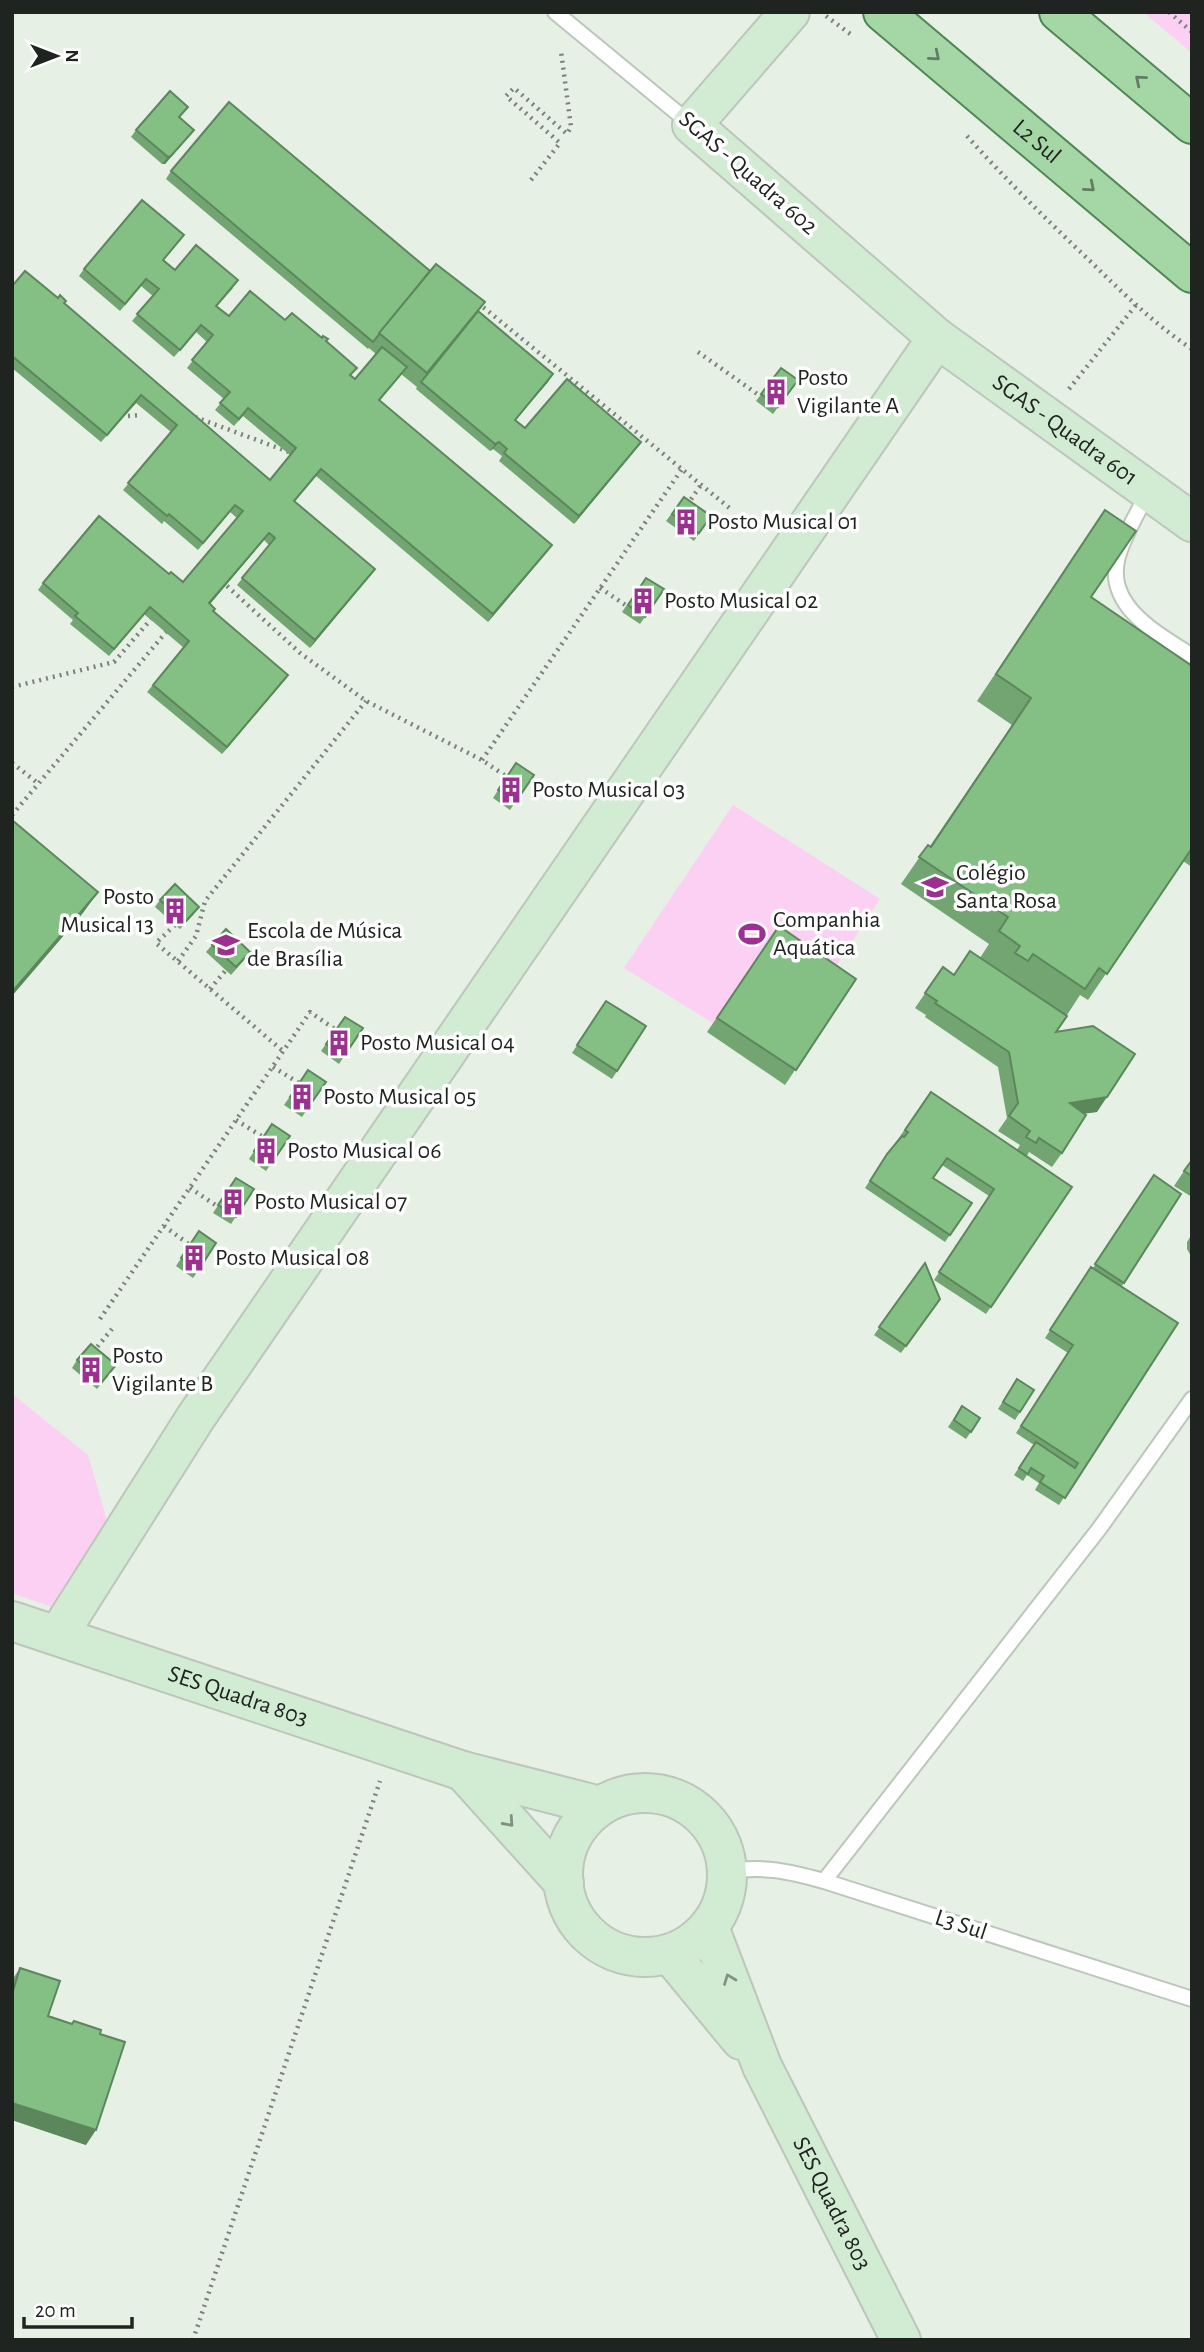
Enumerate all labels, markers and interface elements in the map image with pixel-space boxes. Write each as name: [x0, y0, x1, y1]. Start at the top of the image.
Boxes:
north arrow: [21, 21, 91, 91]
one-way arrow: [927, 48, 940, 60]
text: N: [62, 49, 81, 63]
one-way arrow: [1135, 76, 1148, 88]
street label: SGAS - Quadra 602: [674, 107, 822, 239]
street label: L2 Sul: [1008, 115, 1065, 168]
one-way arrow: [1082, 179, 1095, 191]
place label: Posto Vigilante A: [797, 366, 899, 418]
street label: SGAS - Quadra 601: [988, 370, 1142, 490]
building icon: Posto Vigilante A: [761, 377, 791, 407]
building icon: Posto Musical 01: [671, 507, 701, 537]
place label: Posto Musical 01: [707, 510, 859, 534]
building icon: Posto Musical 02: [628, 586, 658, 616]
place label: Posto Musical 02: [664, 589, 818, 613]
building icon: Posto Musical 03: [496, 775, 526, 805]
place label: Posto Musical 03: [532, 778, 685, 802]
place label: Colégio Santa Rosa: [956, 861, 1057, 913]
school or university icon: Colégio Santa Rosa: [920, 872, 950, 902]
place label: Posto Musical 13: [60, 885, 154, 937]
building icon: Posto Musical 13: [160, 896, 190, 926]
place label: Companhia Aquática: [773, 908, 881, 960]
place label: Escola de Música de Brasília: [247, 919, 402, 971]
sports icon: Companhia Aquática: [737, 919, 767, 949]
school or university icon: Escola de Música de Brasília: [211, 930, 241, 960]
building icon: Posto Musical 04: [324, 1028, 354, 1058]
place label: Posto Musical 04: [360, 1031, 515, 1055]
building icon: Posto Musical 05: [287, 1082, 317, 1112]
place label: Posto Musical 05: [323, 1085, 476, 1109]
building icon: Posto Musical 06: [251, 1136, 281, 1166]
place label: Posto Musical 06: [287, 1139, 442, 1163]
building icon: Posto Musical 07: [218, 1187, 248, 1217]
place label: Posto Musical 07: [254, 1190, 407, 1214]
building icon: Posto Musical 08: [179, 1243, 209, 1273]
place label: Posto Musical 08: [215, 1246, 370, 1270]
place label: Posto Vigilante B: [112, 1344, 213, 1396]
building icon: Posto Vigilante B: [76, 1355, 106, 1385]
street label: SES Quadra 803: [165, 1662, 311, 1731]
one-way arrow: [500, 1813, 513, 1826]
street label: L3 Sul: [932, 1905, 990, 1945]
one-way arrow: [723, 1974, 737, 1986]
street label: SES Quadra 803: [788, 2133, 875, 2274]
scale bar: [24, 2286, 133, 2330]
text: 20 m: [35, 2300, 76, 2321]

